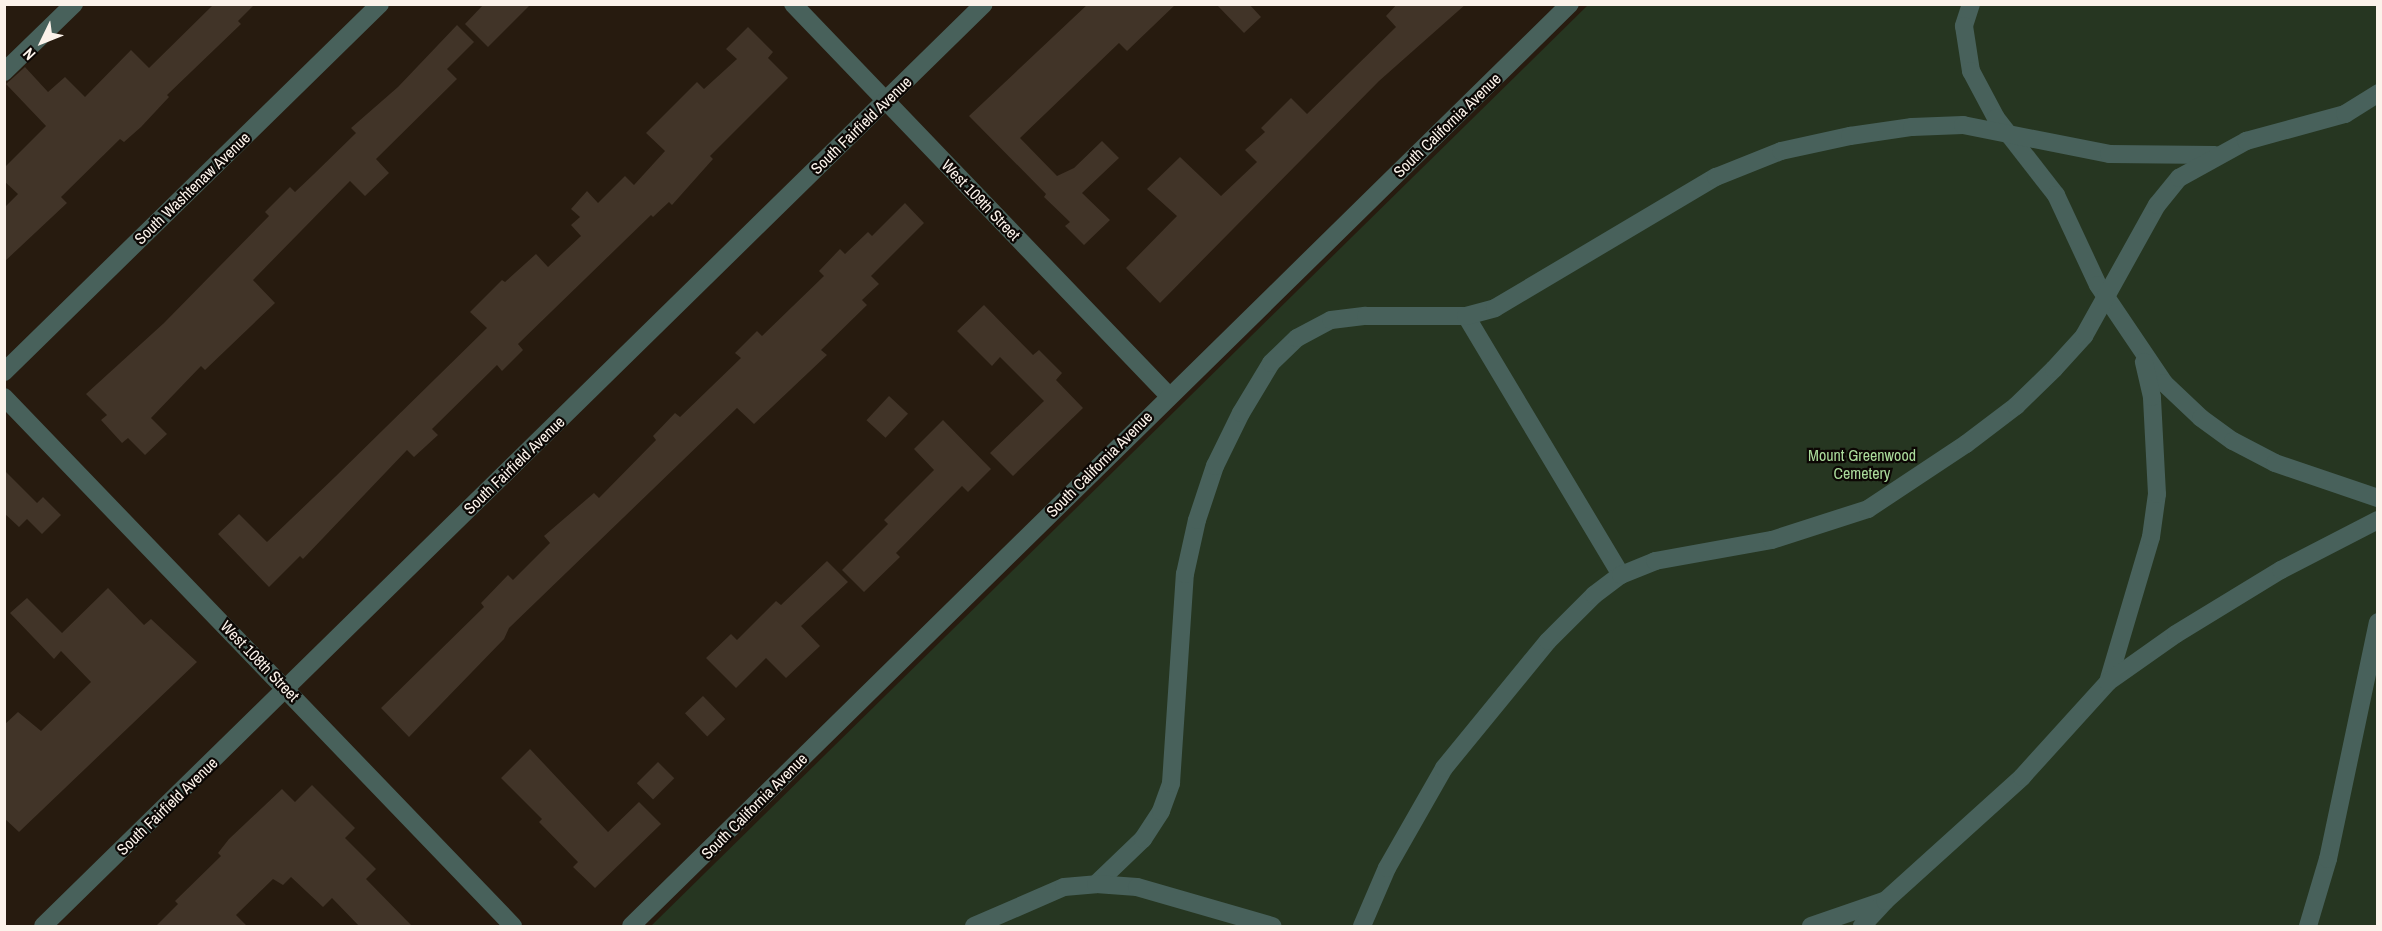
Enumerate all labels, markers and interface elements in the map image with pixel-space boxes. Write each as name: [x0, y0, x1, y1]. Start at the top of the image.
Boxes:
north arrow: [12, 12, 72, 72]
text: N: [18, 43, 40, 65]
street label: South California Avenue: [1389, 69, 1505, 181]
street label: South Fairfield Avenue: [806, 72, 916, 178]
street label: South Washtenaw Avenue: [130, 128, 254, 248]
street label: West 109th Street: [938, 156, 1024, 244]
street label: South California Avenue: [1042, 407, 1156, 521]
street label: South Fairfield Avenue: [459, 412, 569, 518]
park label: Mount Greenwood Cemetery: [1808, 445, 1916, 483]
street label: West 108th Street: [217, 617, 303, 705]
street label: South California Avenue: [697, 749, 811, 863]
street label: South Fairfield Avenue: [112, 753, 222, 859]

